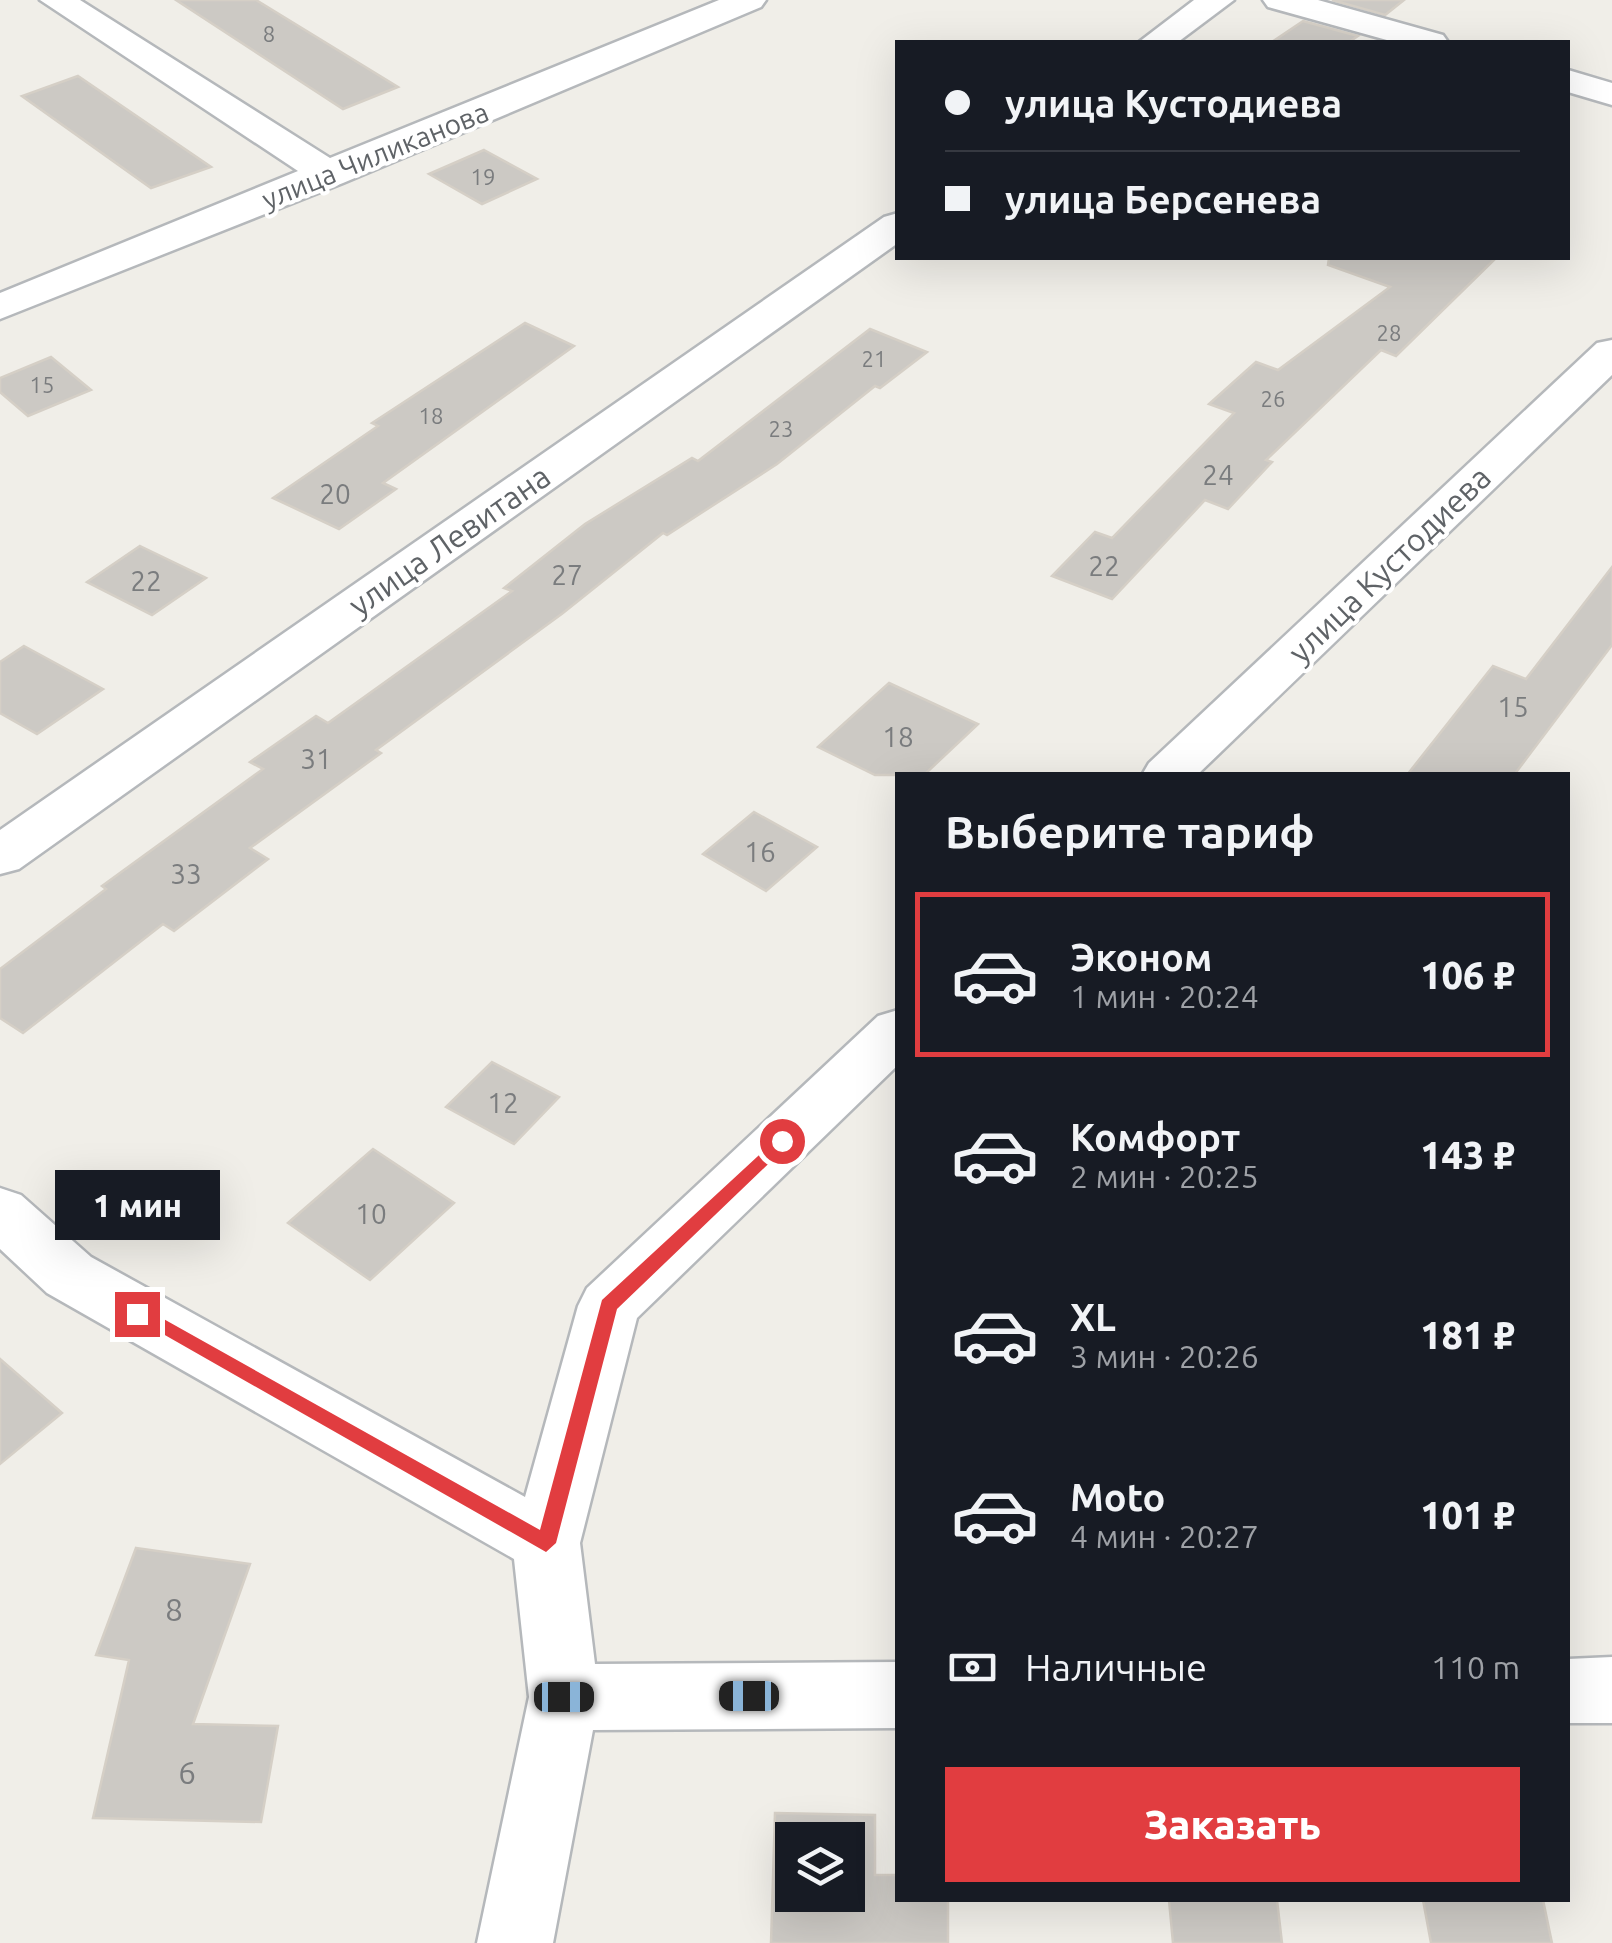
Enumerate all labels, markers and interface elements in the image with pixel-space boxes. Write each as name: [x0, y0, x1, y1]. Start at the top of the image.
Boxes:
house number: 8: [263, 21, 275, 46]
text: улица Кустодиева: [1005, 82, 1342, 124]
street label: улица Чиликанова: [257, 95, 493, 215]
house number: 19: [471, 164, 495, 189]
text: улица Берсенева: [1005, 178, 1321, 220]
house number: 28: [1377, 320, 1401, 345]
house number: 21: [862, 346, 886, 371]
house number: 15: [30, 372, 54, 397]
house number: 26: [1261, 386, 1285, 411]
house number: 18: [419, 403, 443, 428]
house number: 23: [769, 416, 793, 441]
street label: улица Левитана: [342, 457, 556, 623]
house number: 24: [1202, 459, 1234, 490]
street label: улица Кустодиева: [1281, 459, 1497, 669]
house number: 20: [319, 478, 351, 509]
house number: 22: [1088, 550, 1120, 581]
house number: 27: [551, 559, 583, 590]
house number: 22: [130, 565, 162, 596]
house number: 15: [1497, 691, 1529, 722]
house number: 18: [882, 721, 914, 752]
house number: 31: [300, 743, 332, 774]
text: Выберите тариф: [945, 806, 1315, 857]
house number: 16: [744, 836, 776, 867]
house number: 33: [170, 858, 202, 889]
icon: car: [950, 930, 1040, 1020]
text: Эконом: [1070, 936, 1212, 978]
text: 106 ₽: [1420, 954, 1515, 996]
text: 1 мин · 20:24: [1070, 978, 1259, 1014]
house number: 12: [487, 1087, 519, 1118]
icon: car: [950, 1110, 1040, 1200]
text: Комфорт: [1070, 1116, 1240, 1158]
route start: [760, 1119, 805, 1164]
text: 143 ₽: [1420, 1134, 1515, 1176]
text: 2 мин · 20:25: [1070, 1158, 1259, 1194]
callout: 1 мин: [54, 1169, 220, 1239]
text: 1 мин: [93, 1187, 182, 1223]
house number: 10: [355, 1198, 387, 1229]
icon: car: [950, 1290, 1040, 1380]
route end: [115, 1292, 160, 1337]
text: XL: [1070, 1296, 1116, 1338]
text: 181 ₽: [1420, 1314, 1515, 1356]
text: 3 мин · 20:26: [1070, 1338, 1259, 1374]
icon: car: [950, 1470, 1040, 1560]
text: Moto: [1070, 1476, 1165, 1518]
text: 101 ₽: [1420, 1494, 1515, 1536]
text: 4 мин · 20:27: [1070, 1518, 1259, 1554]
house number: 8: [165, 1591, 183, 1627]
icon: cash: [945, 1640, 1000, 1695]
text: Наличные: [1025, 1646, 1207, 1688]
text: 110 m: [1431, 1649, 1520, 1685]
car: [719, 1681, 779, 1711]
car: [534, 1682, 594, 1712]
house number: 6: [178, 1754, 196, 1790]
button: Заказать: [945, 1767, 1520, 1882]
map controls: [775, 1822, 865, 1912]
button: layers: [775, 1822, 865, 1912]

